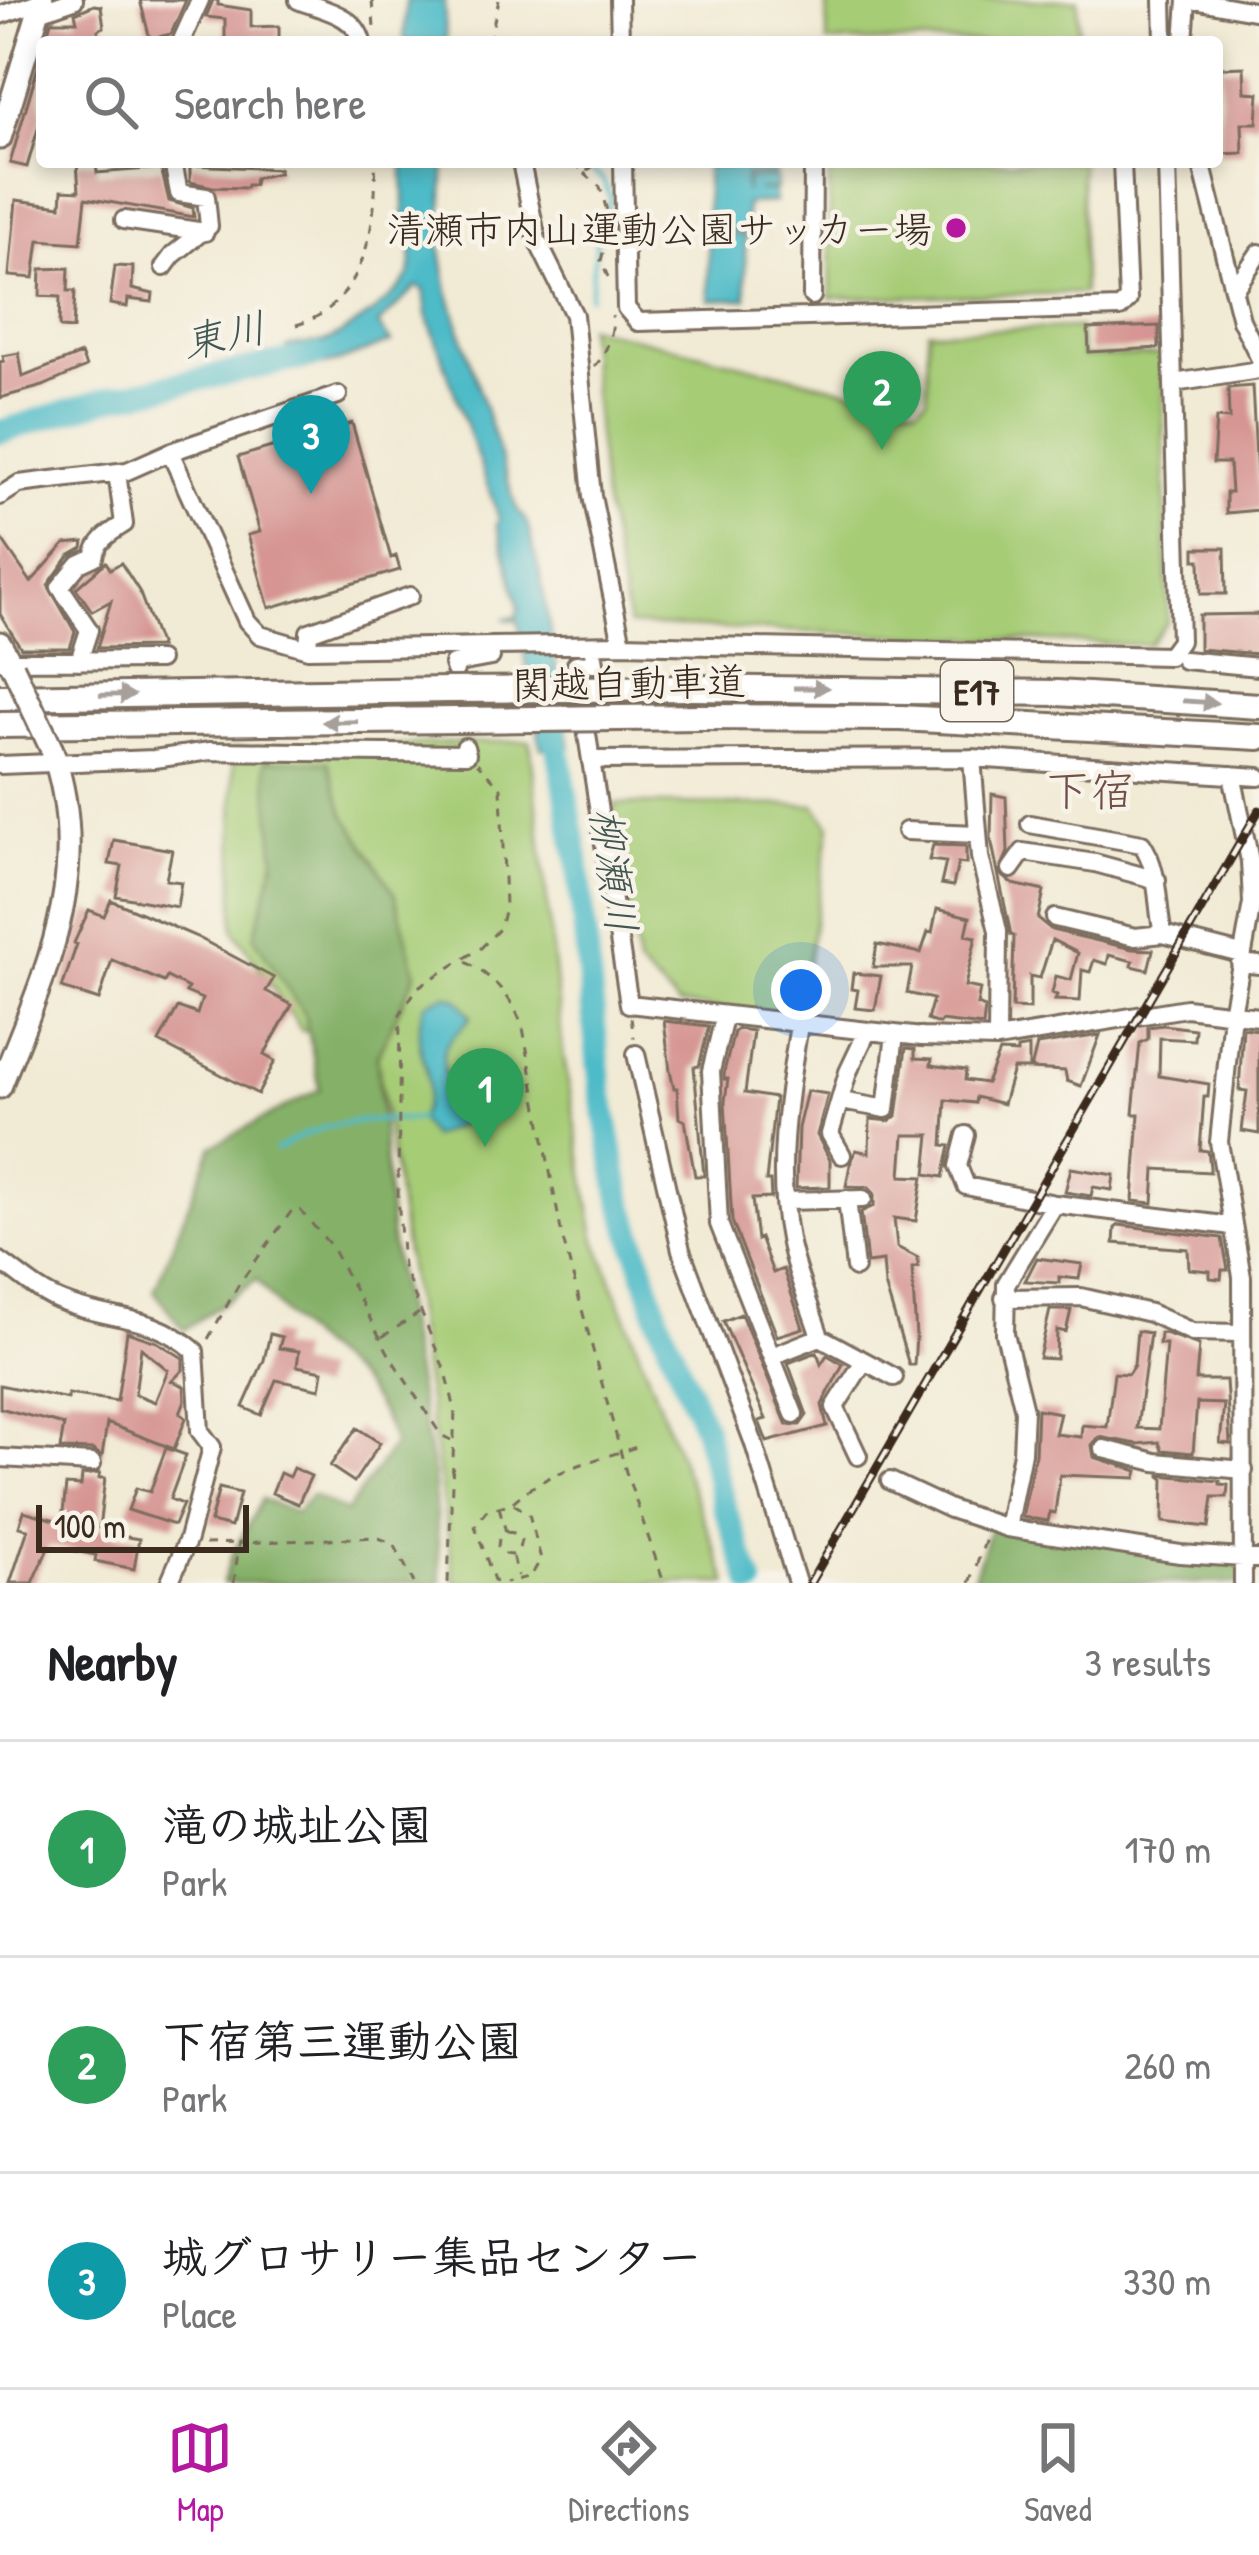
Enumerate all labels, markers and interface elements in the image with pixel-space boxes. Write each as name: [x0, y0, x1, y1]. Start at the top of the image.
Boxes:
search box: [36, 36, 1223, 168]
icon: search: [78, 69, 144, 135]
text: Search here: [174, 72, 366, 133]
place label: 清瀬市内山運動公園サッカー場: [386, 202, 932, 255]
marker: 清瀬市内山運動公園サッカー場: [943, 215, 969, 241]
water label: 東川: [177, 297, 271, 371]
pin: 2: [843, 351, 921, 450]
pin: 3: [272, 395, 350, 494]
street label: 関越自動車道: [512, 653, 746, 711]
road number: E17: [941, 661, 1013, 721]
one-way arrow: [793, 678, 831, 698]
one-way arrow: [99, 685, 137, 704]
one-way arrow: [1182, 693, 1219, 712]
one-way arrow: [320, 712, 358, 731]
district label: 下宿: [1045, 759, 1135, 820]
water label: 柳瀬川: [578, 804, 652, 936]
your location: [771, 960, 831, 1020]
pin: 1: [446, 1048, 524, 1147]
scale bar: [36, 1499, 249, 1552]
text: 100 m: [54, 1504, 126, 1548]
text: Nearby: [48, 1627, 178, 1696]
text: 3 results: [1085, 1635, 1211, 1688]
text: 滝の城址公園: [162, 1794, 432, 1855]
text: 1: [80, 1822, 94, 1875]
text: 170 m: [1125, 1822, 1211, 1875]
text: Park: [162, 1855, 227, 1908]
text: 下宿第三運動公園: [162, 2010, 522, 2071]
text: 2: [78, 2038, 96, 2091]
text: 260 m: [1124, 2038, 1211, 2091]
text: Park: [162, 2071, 227, 2124]
text: 城グロサリー集品センター: [162, 2226, 702, 2287]
text: 3: [78, 2254, 96, 2307]
text: 330 m: [1123, 2254, 1211, 2307]
text: Place: [162, 2287, 237, 2340]
tab: Map: [167, 2415, 233, 2531]
tab: Directions: [568, 2415, 690, 2531]
tab: Saved: [1024, 2415, 1092, 2531]

